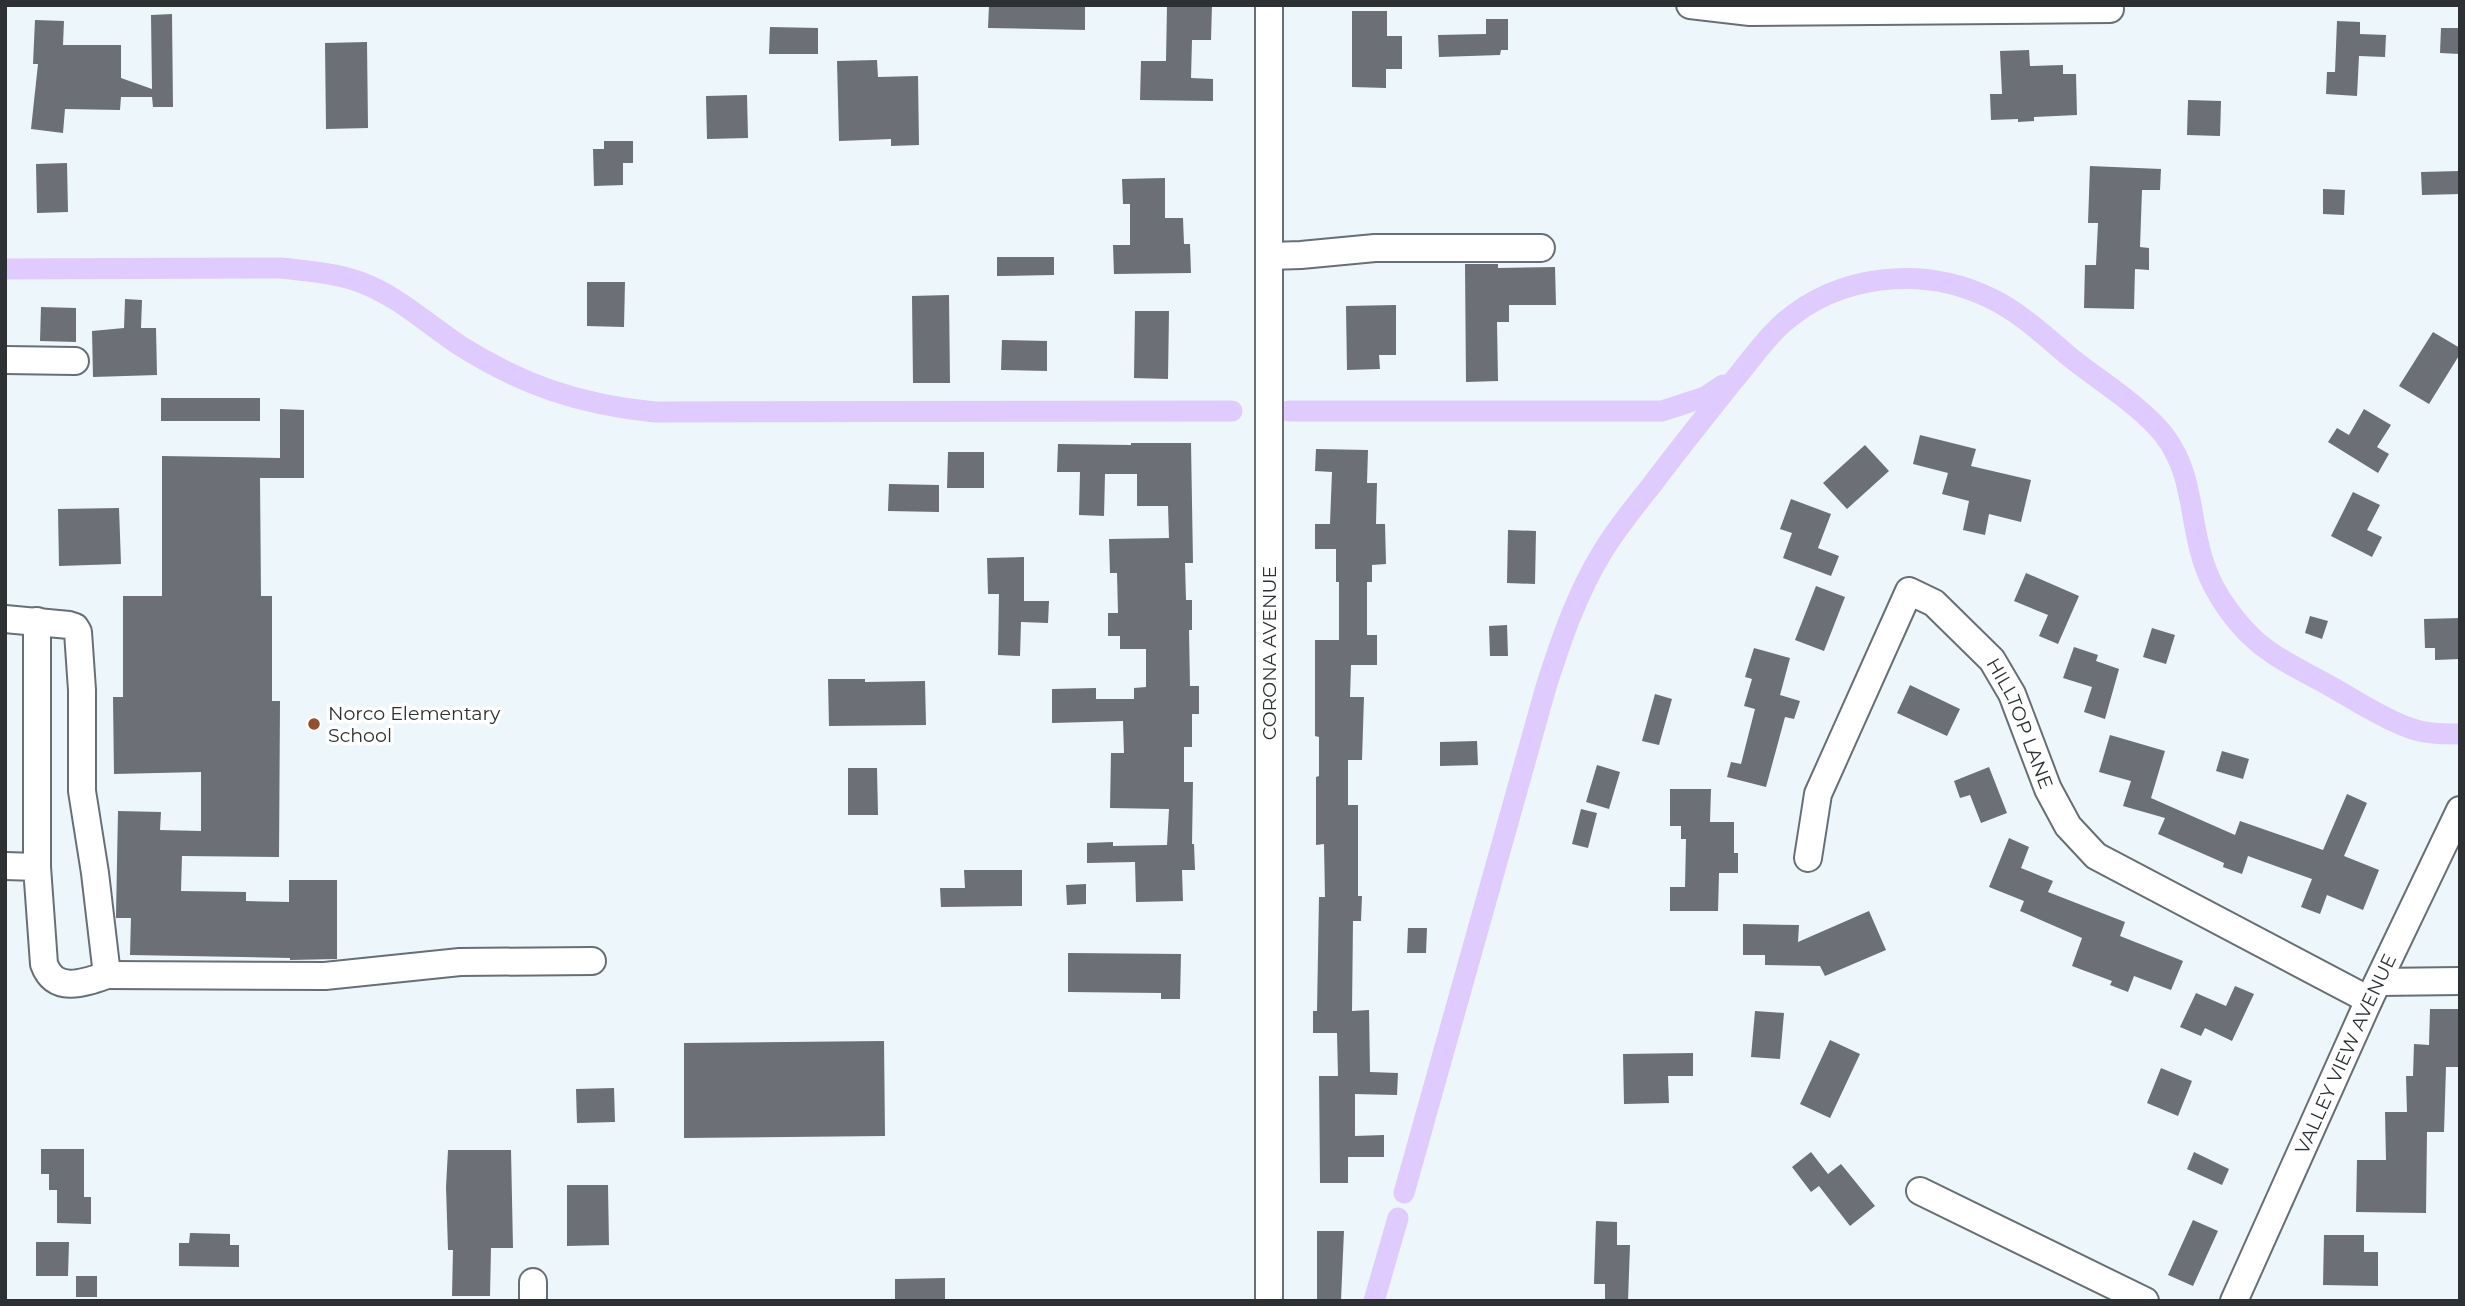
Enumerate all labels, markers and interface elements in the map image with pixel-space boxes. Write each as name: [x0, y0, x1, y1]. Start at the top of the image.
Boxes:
street label: CORONA AVENUE: [1258, 566, 1281, 740]
street label: HILLTOP LANE: [1981, 654, 2058, 792]
place label: Norco Elementary School: [328, 702, 501, 747]
marker: Norco Elementary School: [306, 716, 322, 732]
street label: VALLEY VIEW AVENUE: [2290, 950, 2401, 1158]

